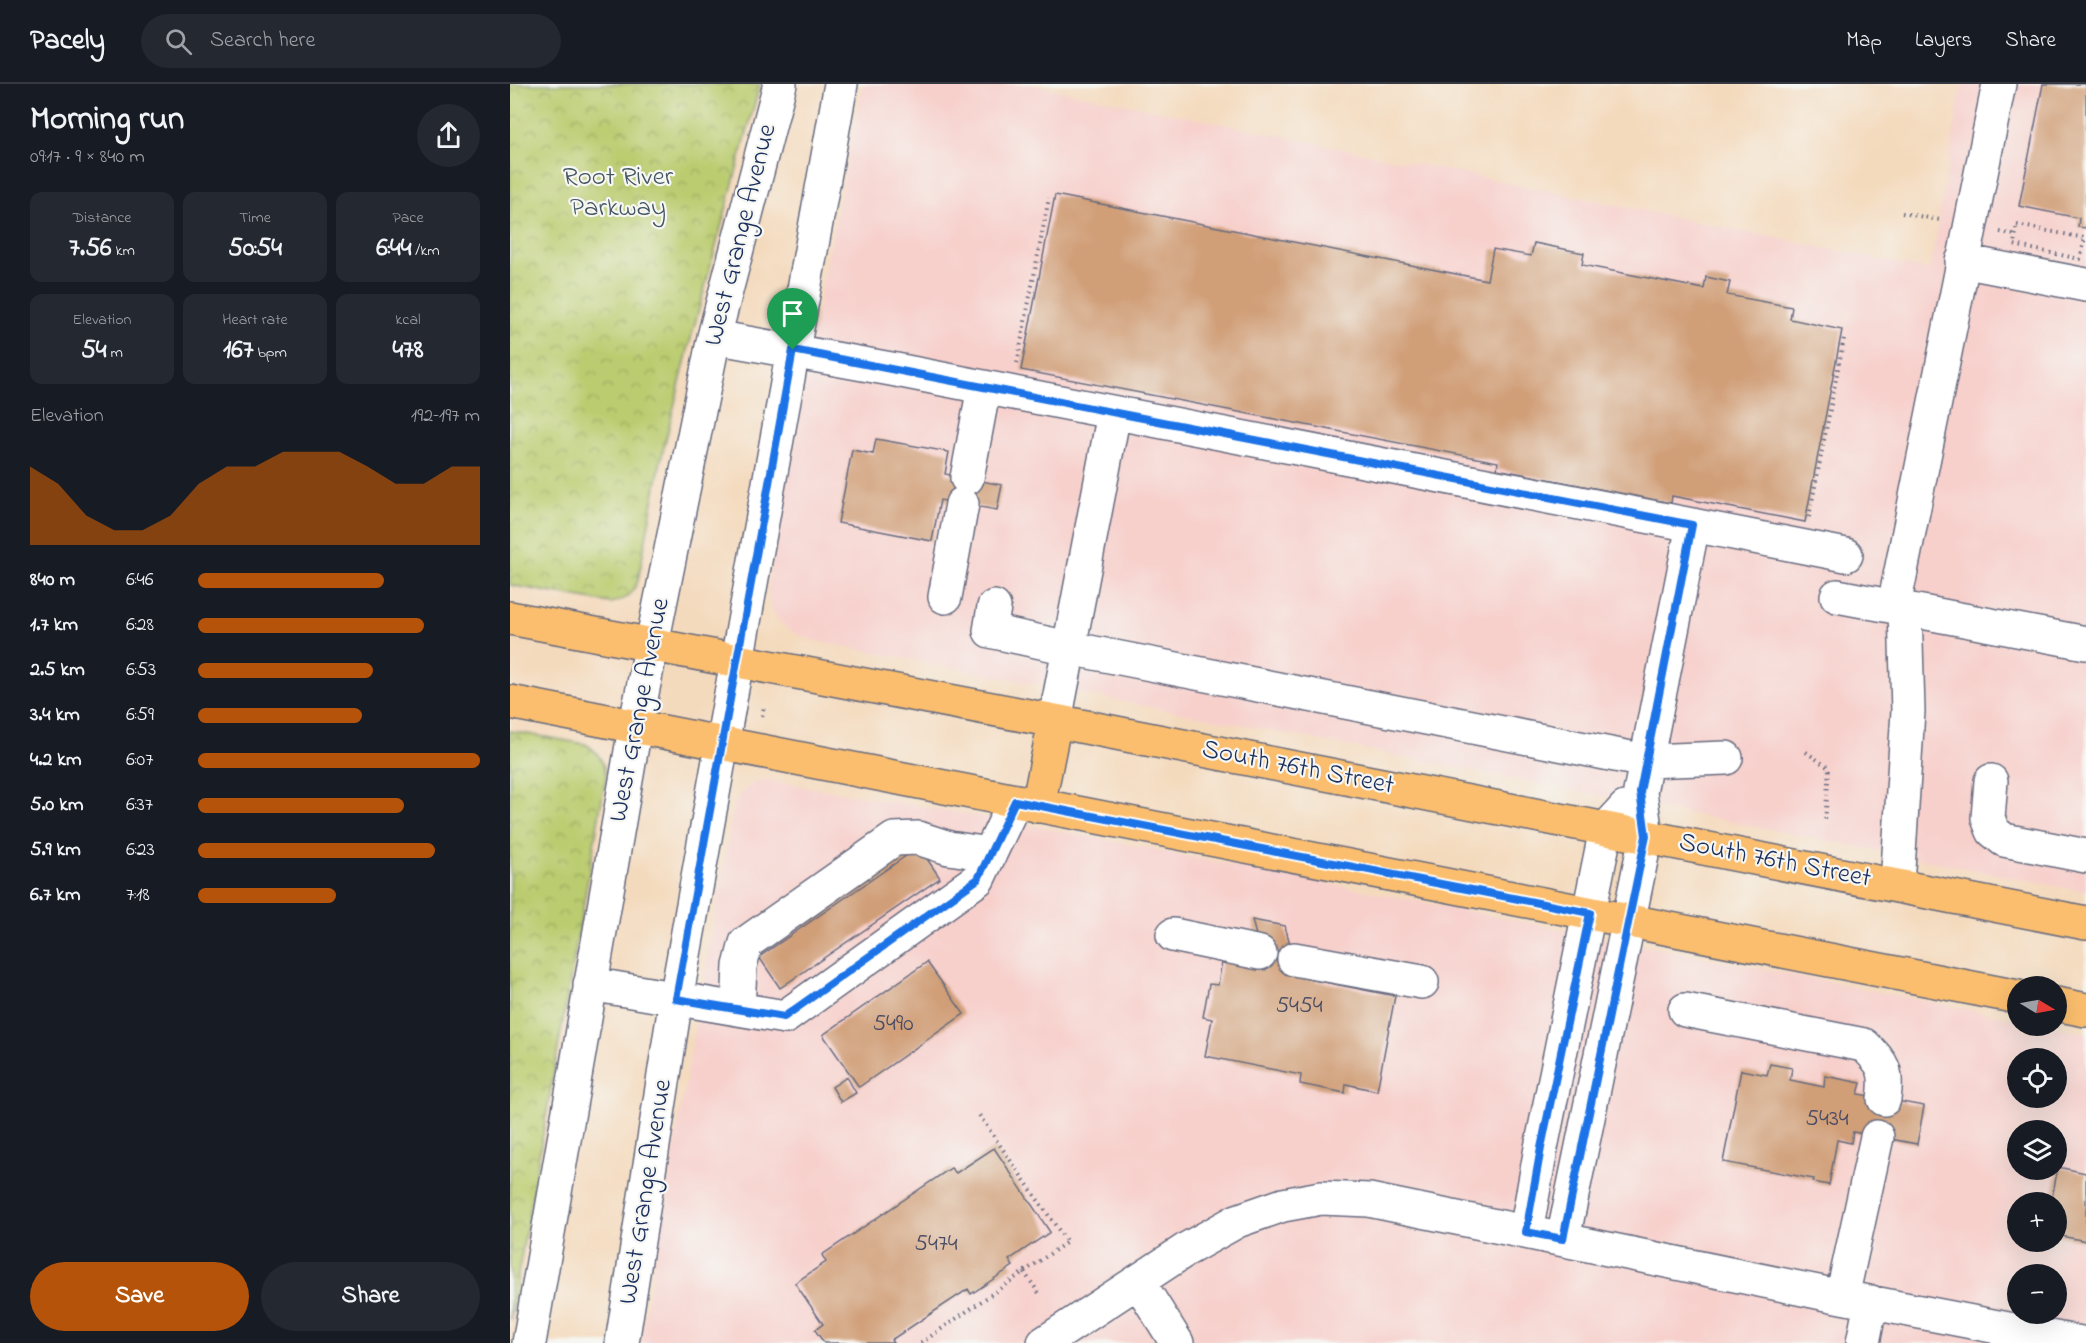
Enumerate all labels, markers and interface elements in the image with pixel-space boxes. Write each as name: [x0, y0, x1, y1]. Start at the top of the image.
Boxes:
search box: [141, 14, 561, 68]
text: Pacely: [30, 21, 105, 62]
icon: search: [162, 25, 195, 58]
text: Search here: [210, 25, 315, 57]
text: Map: [1846, 26, 1882, 56]
text: Layers: [1915, 26, 1972, 56]
text: Share: [2005, 26, 2056, 56]
text: Morning run: [30, 96, 184, 144]
button: share: [417, 104, 480, 167]
street label: West Grange Avenue: [695, 119, 788, 350]
text: 09:17 · 9 × 840 m: [30, 143, 145, 172]
park label: Root River Parkway: [563, 158, 674, 228]
text: Distance: [73, 206, 131, 230]
text: Time: [239, 206, 271, 230]
text: Pace: [392, 206, 424, 230]
text: 7.56: [69, 230, 111, 268]
text: 50:54: [228, 230, 282, 268]
text: 6:44: [376, 230, 411, 268]
text: km: [111, 239, 135, 263]
text: /km: [411, 239, 440, 263]
pin: [767, 288, 818, 350]
icon: arrive: [776, 297, 809, 330]
text: Elevation: [73, 308, 131, 332]
text: Heart rate: [222, 308, 288, 332]
text: kcal: [395, 308, 421, 332]
text: 54: [81, 332, 107, 370]
text: 167: [223, 332, 253, 370]
text: 478: [392, 332, 424, 370]
text: m: [107, 341, 123, 365]
text: bpm: [253, 341, 287, 365]
text: Elevation: [30, 402, 104, 431]
text: 192–197 m: [411, 402, 480, 431]
text: 840 m: [30, 566, 75, 595]
text: 6:46: [126, 566, 154, 595]
street label: West Grange Avenue: [599, 594, 681, 825]
text: 1.7 km: [30, 611, 78, 640]
text: 6:28: [126, 611, 154, 640]
text: 2.5 km: [30, 656, 85, 685]
text: 6:53: [126, 656, 156, 685]
text: 3.4 km: [30, 701, 80, 730]
text: 6:59: [126, 701, 154, 730]
street label: South 76th Street: [1199, 730, 1397, 806]
text: 4.2 km: [30, 746, 82, 775]
text: 6:07: [126, 746, 153, 775]
text: 5.0 km: [30, 791, 83, 820]
text: 6:37: [126, 791, 153, 820]
street label: South 76th Street: [1676, 823, 1874, 899]
text: 5.9 km: [30, 836, 81, 865]
text: 6:23: [126, 836, 155, 865]
text: 6.7 km: [30, 881, 80, 910]
text: 7:18: [126, 881, 150, 910]
north arrow: [2007, 976, 2067, 1036]
map controls: [2007, 976, 2067, 1324]
house number: 5454: [1275, 989, 1323, 1024]
house number: 5490: [872, 1007, 914, 1042]
button: locate: [2007, 1048, 2067, 1108]
street label: West Grange Avenue: [609, 1076, 683, 1307]
house number: 5434: [1805, 1102, 1849, 1137]
button: layers: [2007, 1120, 2067, 1180]
button: +: [2007, 1192, 2067, 1252]
house number: 5474: [914, 1227, 958, 1262]
button: Save: [30, 1262, 249, 1331]
button: Share: [261, 1262, 480, 1331]
button: −: [2007, 1264, 2067, 1324]

